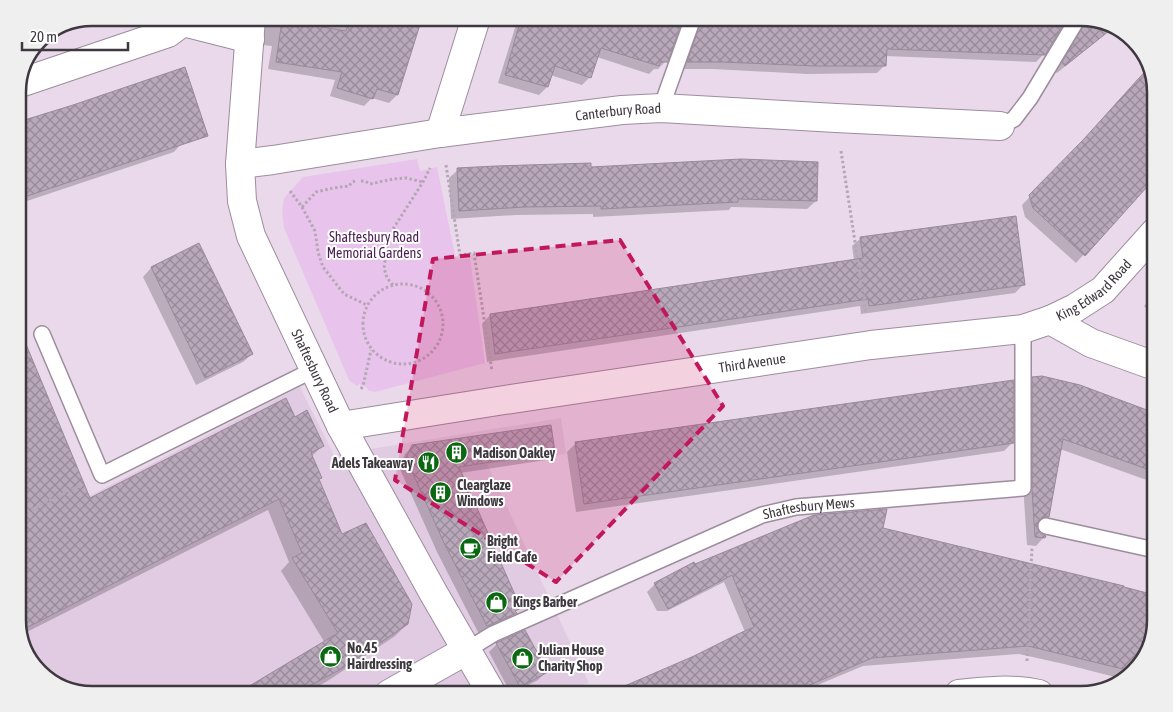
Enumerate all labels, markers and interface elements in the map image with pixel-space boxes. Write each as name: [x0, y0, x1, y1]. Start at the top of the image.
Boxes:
scale bar: [22, 20, 129, 52]
text: 20 m: [30, 28, 57, 45]
street label: Canterbury Road: [574, 100, 662, 124]
park label: Shaftesbury Road Memorial Gardens: [327, 229, 421, 261]
street label: King Edward Road: [1053, 256, 1135, 324]
street label: Shaftesbury Road: [288, 327, 342, 415]
street label: Third Avenue: [718, 350, 787, 376]
building icon: Madison Oakley: [445, 441, 469, 465]
place label: Madison Oakley: [473, 445, 556, 461]
restaurant icon: Adels Takeaway: [417, 451, 441, 475]
place label: Adels Takeaway: [331, 455, 413, 471]
place label: Clearglaze Windows: [456, 477, 511, 509]
building icon: Clearglaze Windows: [429, 481, 453, 505]
street label: Shaftesbury Mews: [761, 494, 855, 523]
place label: Bright Field Cafe: [487, 533, 537, 565]
cafe icon: Bright Field Cafe: [459, 537, 483, 561]
shop icon: Kings Barber: [485, 590, 509, 614]
place label: Kings Barber: [513, 594, 578, 610]
place label: No.45 Hairdressing: [347, 640, 413, 672]
place label: Julian House Charity Shop: [537, 642, 604, 674]
shop icon: No.45 Hairdressing: [319, 644, 343, 668]
shop icon: Julian House Charity Shop: [510, 646, 534, 670]

